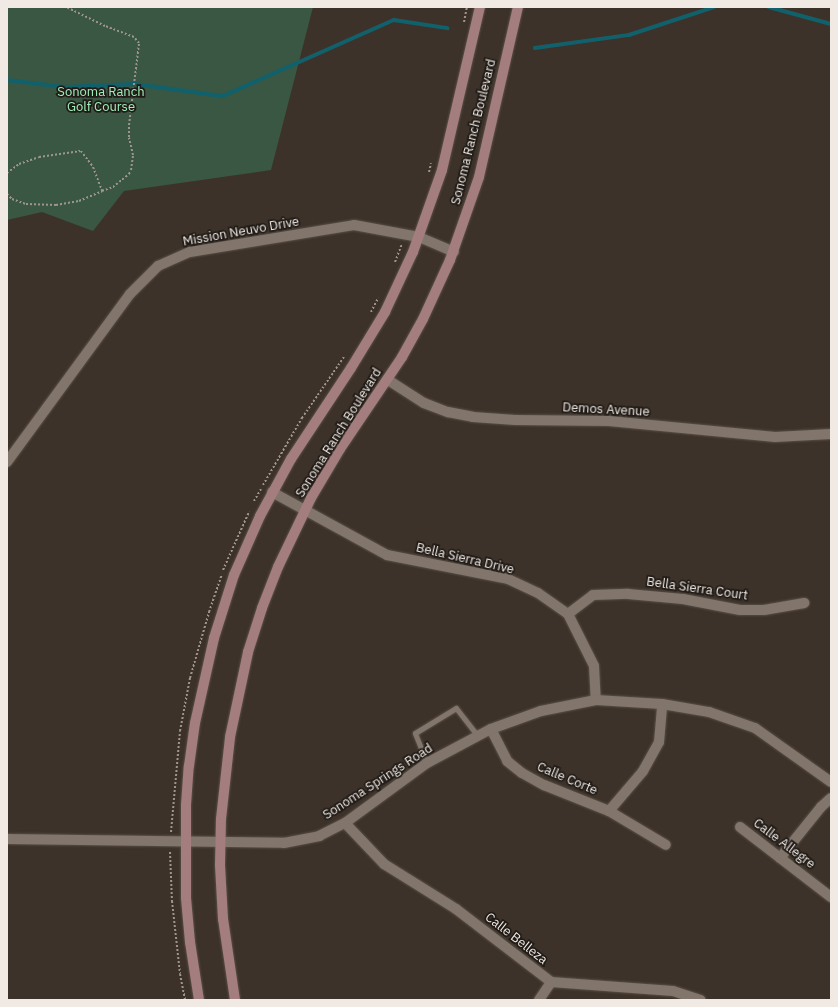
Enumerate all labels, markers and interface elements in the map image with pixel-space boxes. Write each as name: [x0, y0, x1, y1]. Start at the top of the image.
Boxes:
street label: Sonoma Ranch Boulevard: [448, 58, 500, 206]
park label: Sonoma Ranch Golf Course: [57, 85, 145, 116]
street label: Mission Neuvo Drive: [182, 214, 300, 250]
street label: Sonoma Ranch Boulevard: [293, 365, 385, 501]
street label: Demos Avenue: [562, 400, 650, 420]
street label: Bella Sierra Drive: [414, 540, 516, 578]
street label: Bella Sierra Court: [645, 574, 749, 604]
street label: Sonoma Springs Road: [320, 741, 436, 823]
street label: Calle Corte: [534, 759, 600, 799]
street label: Calle Allegre: [750, 816, 818, 872]
street label: Calle Belleza: [482, 910, 550, 968]

